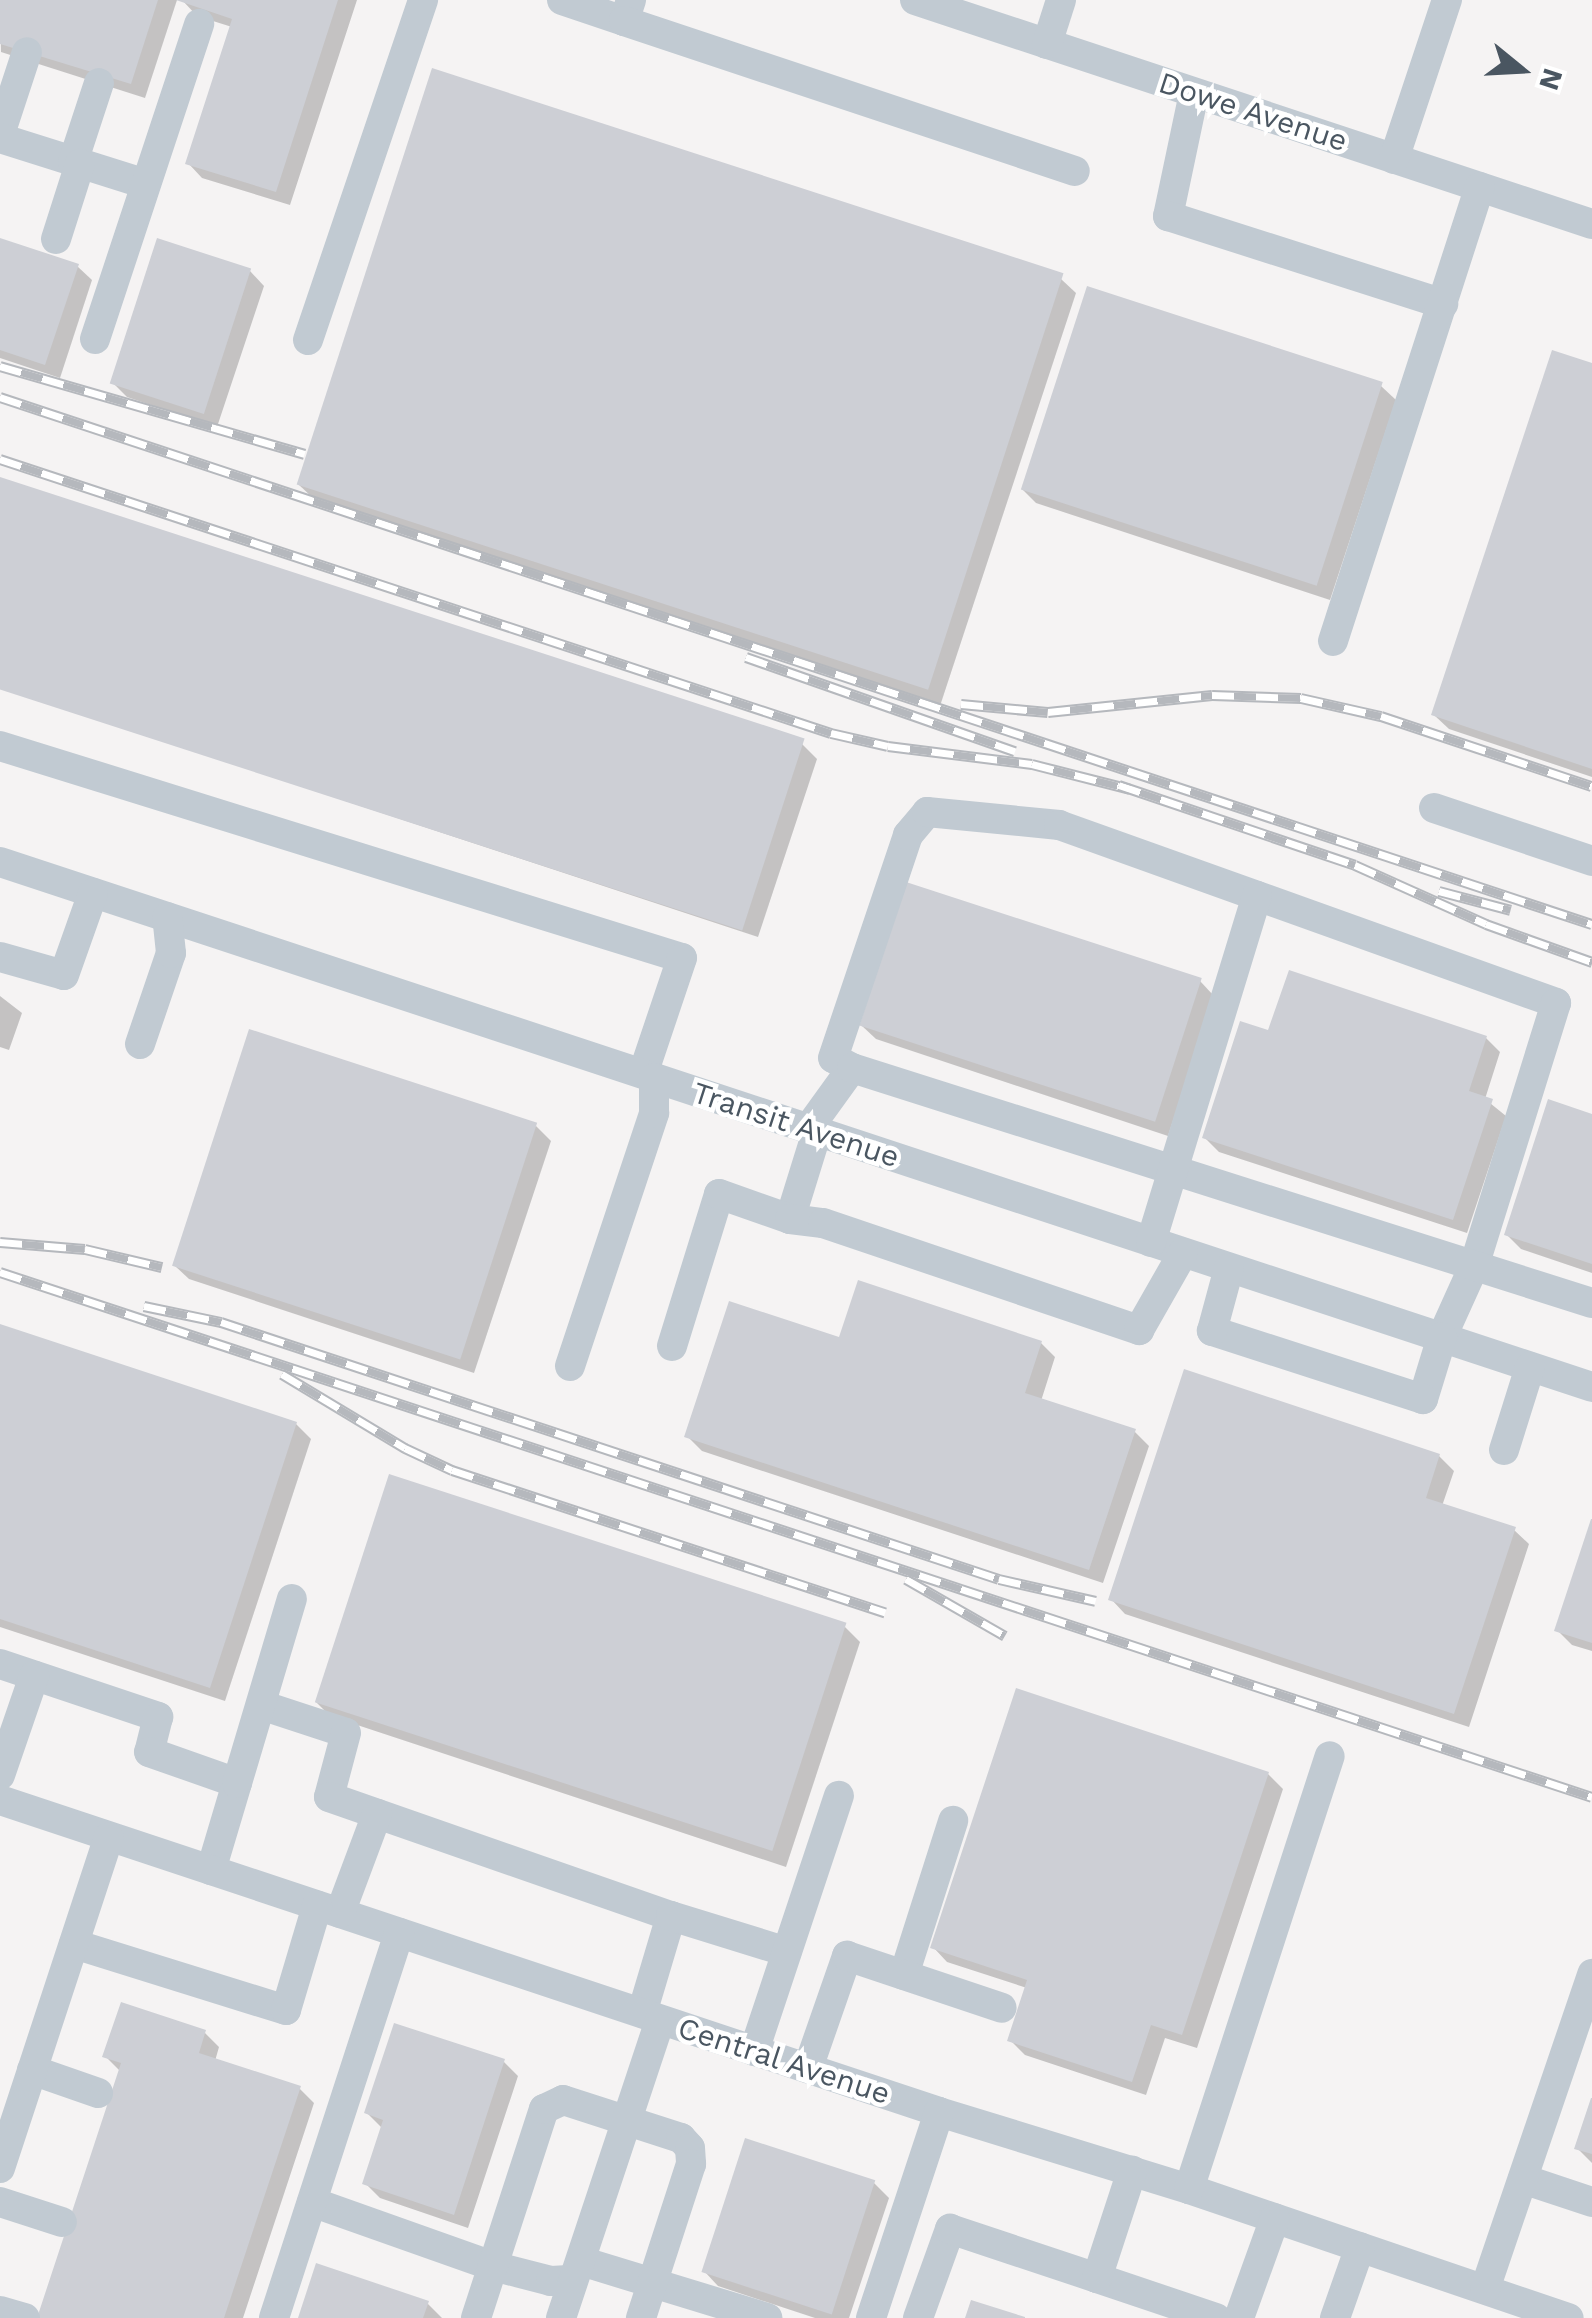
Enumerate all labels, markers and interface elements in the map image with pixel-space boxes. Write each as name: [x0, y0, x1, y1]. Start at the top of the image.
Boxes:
north arrow: [1472, 20, 1572, 120]
street label: Dowe Avenue: [1154, 64, 1352, 160]
text: N: [1532, 64, 1570, 94]
street label: Transit Avenue: [688, 1074, 904, 1176]
street label: Central Avenue: [672, 2009, 896, 2113]

